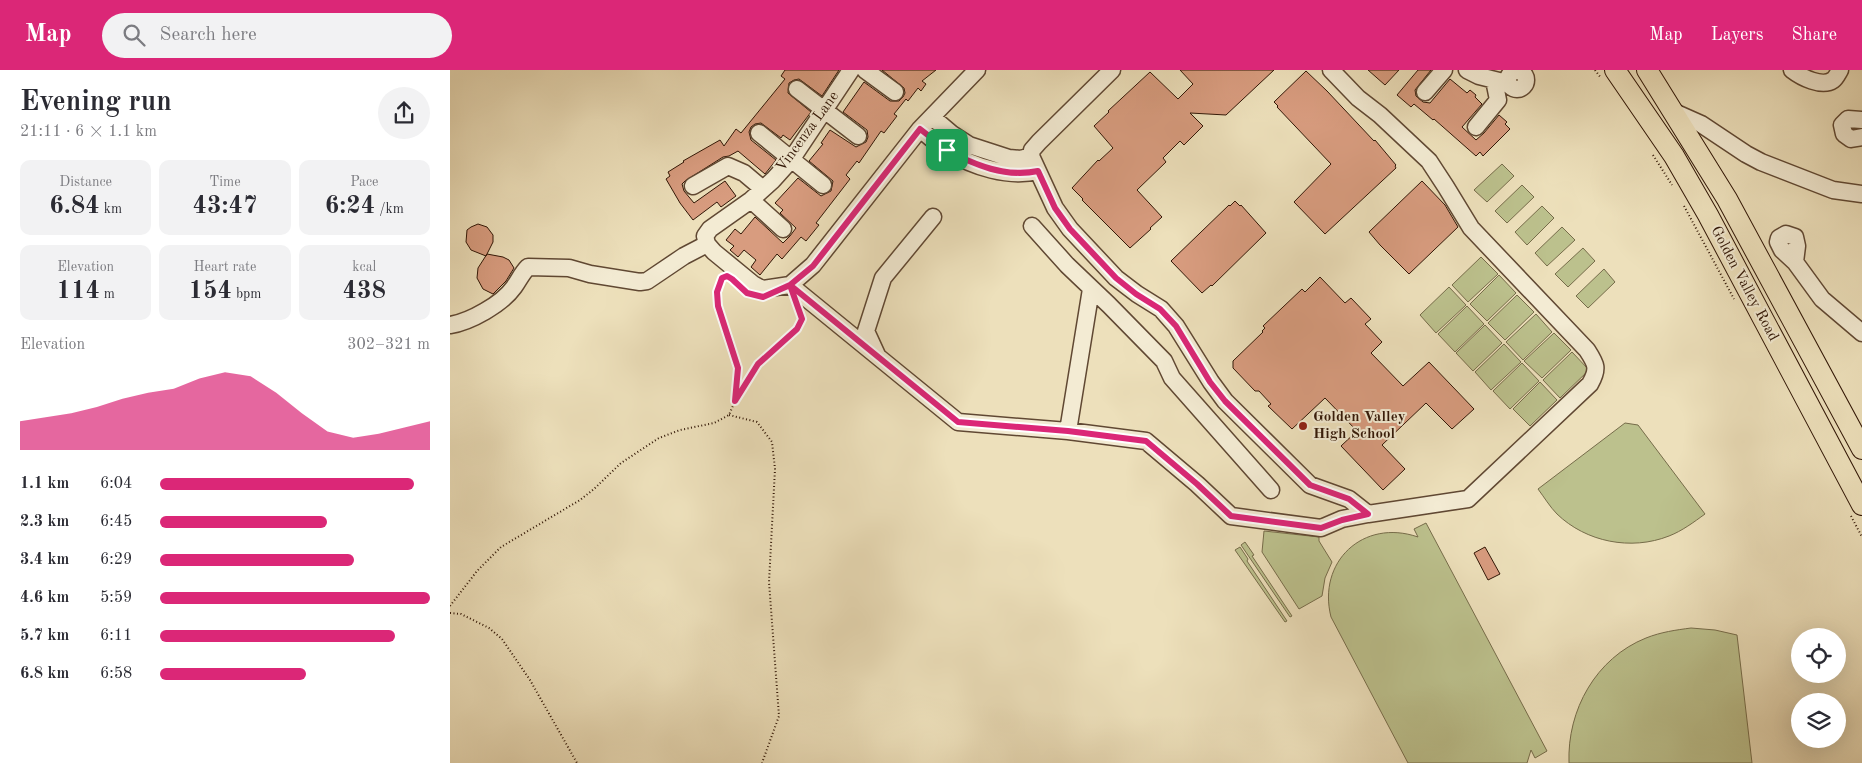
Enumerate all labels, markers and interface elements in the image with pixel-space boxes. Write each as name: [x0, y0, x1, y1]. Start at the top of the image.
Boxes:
search box: [102, 13, 452, 58]
icon: search: [120, 21, 148, 49]
text: Map: [25, 23, 72, 47]
text: Search here: [160, 26, 257, 45]
text: Map: [1649, 26, 1683, 44]
text: Layers: [1711, 26, 1763, 44]
text: Share: [1791, 26, 1837, 44]
button: share: [378, 87, 430, 139]
text: Evening run: [20, 89, 172, 117]
street label: Vincenza Lane: [774, 89, 842, 175]
text: 21:11 · 6 × 1.1 km: [20, 124, 157, 140]
pin: [926, 129, 968, 171]
icon: arrive: [933, 136, 961, 164]
text: Distance: [59, 175, 112, 189]
text: Time: [209, 175, 241, 189]
text: Pace: [350, 175, 379, 189]
text: 6.84: [49, 194, 100, 219]
text: 43:47: [192, 194, 258, 219]
text: 6:24: [325, 194, 375, 219]
text: km: [100, 202, 122, 216]
text: /km: [375, 202, 404, 216]
street label: Golden Valley Road: [1707, 224, 1781, 344]
text: Elevation: [57, 260, 114, 274]
text: Heart rate: [194, 260, 256, 274]
text: kcal: [352, 260, 376, 274]
text: 114: [56, 279, 100, 304]
text: 154: [189, 279, 232, 304]
text: 438: [343, 279, 386, 304]
text: m: [100, 287, 115, 301]
text: bpm: [232, 287, 261, 301]
text: Elevation: [20, 337, 85, 353]
text: 302–321 m: [347, 337, 430, 353]
place label: Golden Valley High School: [1313, 410, 1406, 442]
marker: Golden Valley High School: [1297, 420, 1309, 432]
text: 1.1 km: [20, 476, 69, 492]
text: 6:04: [100, 476, 132, 492]
text: 2.3 km: [20, 514, 69, 530]
text: 6:45: [100, 514, 132, 530]
text: 3.4 km: [20, 552, 69, 568]
text: 6:29: [100, 552, 132, 568]
text: 4.6 km: [20, 590, 69, 606]
text: 5:59: [100, 590, 132, 606]
text: 5.7 km: [20, 628, 69, 644]
text: 6:11: [100, 628, 132, 644]
map controls: [1791, 628, 1846, 748]
button: locate: [1791, 628, 1846, 683]
text: 6.8 km: [20, 666, 69, 682]
text: 6:58: [100, 666, 132, 682]
button: layers: [1791, 693, 1846, 748]

